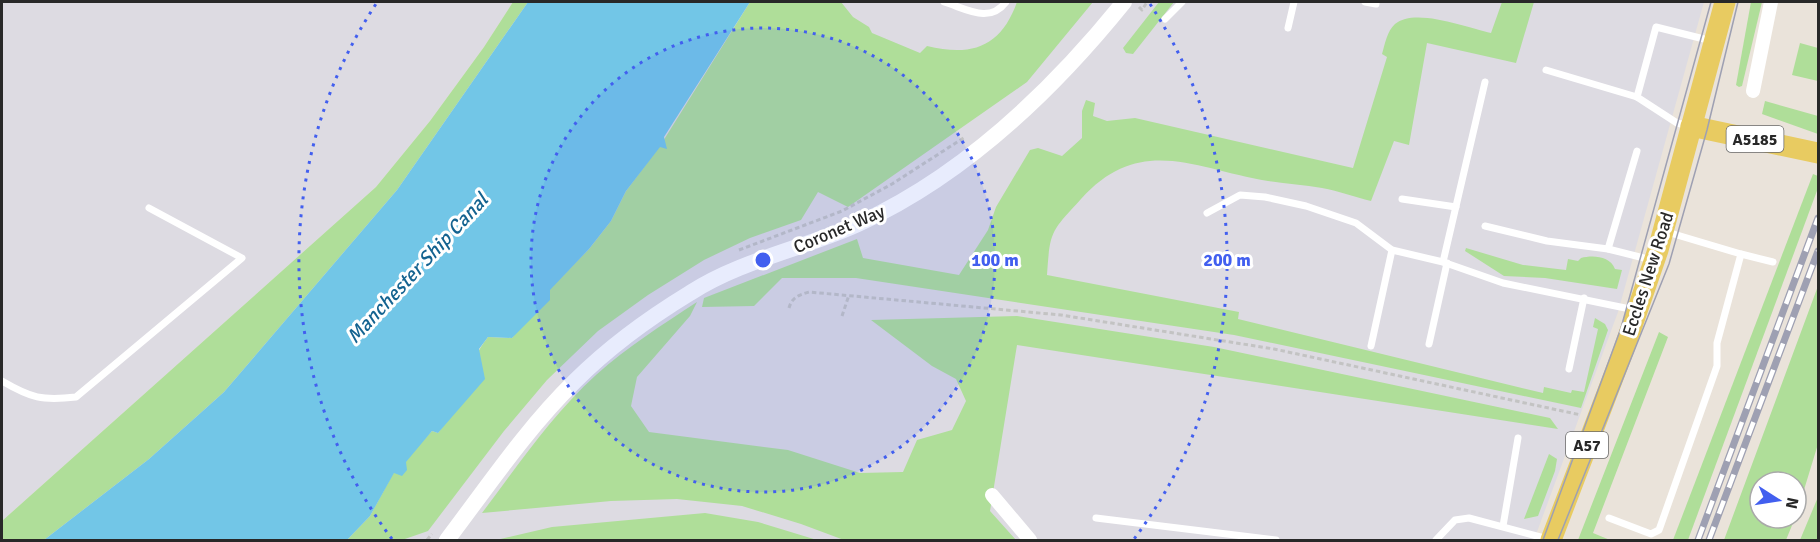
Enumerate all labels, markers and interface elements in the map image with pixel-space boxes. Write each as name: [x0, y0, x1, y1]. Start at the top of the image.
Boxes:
road number: A5185: [1726, 126, 1784, 152]
water label: Manchester Ship Canal: [341, 186, 495, 349]
street label: Coronet Way: [790, 200, 888, 258]
street label: Eccles New Road: [1618, 209, 1678, 339]
text: 100 m: [971, 249, 1019, 271]
text: 200 m: [1203, 249, 1251, 271]
centre of rings: [753, 250, 773, 270]
road number: A57: [1566, 432, 1608, 458]
north arrow: [1748, 470, 1808, 530]
text: N: [1781, 495, 1803, 510]

